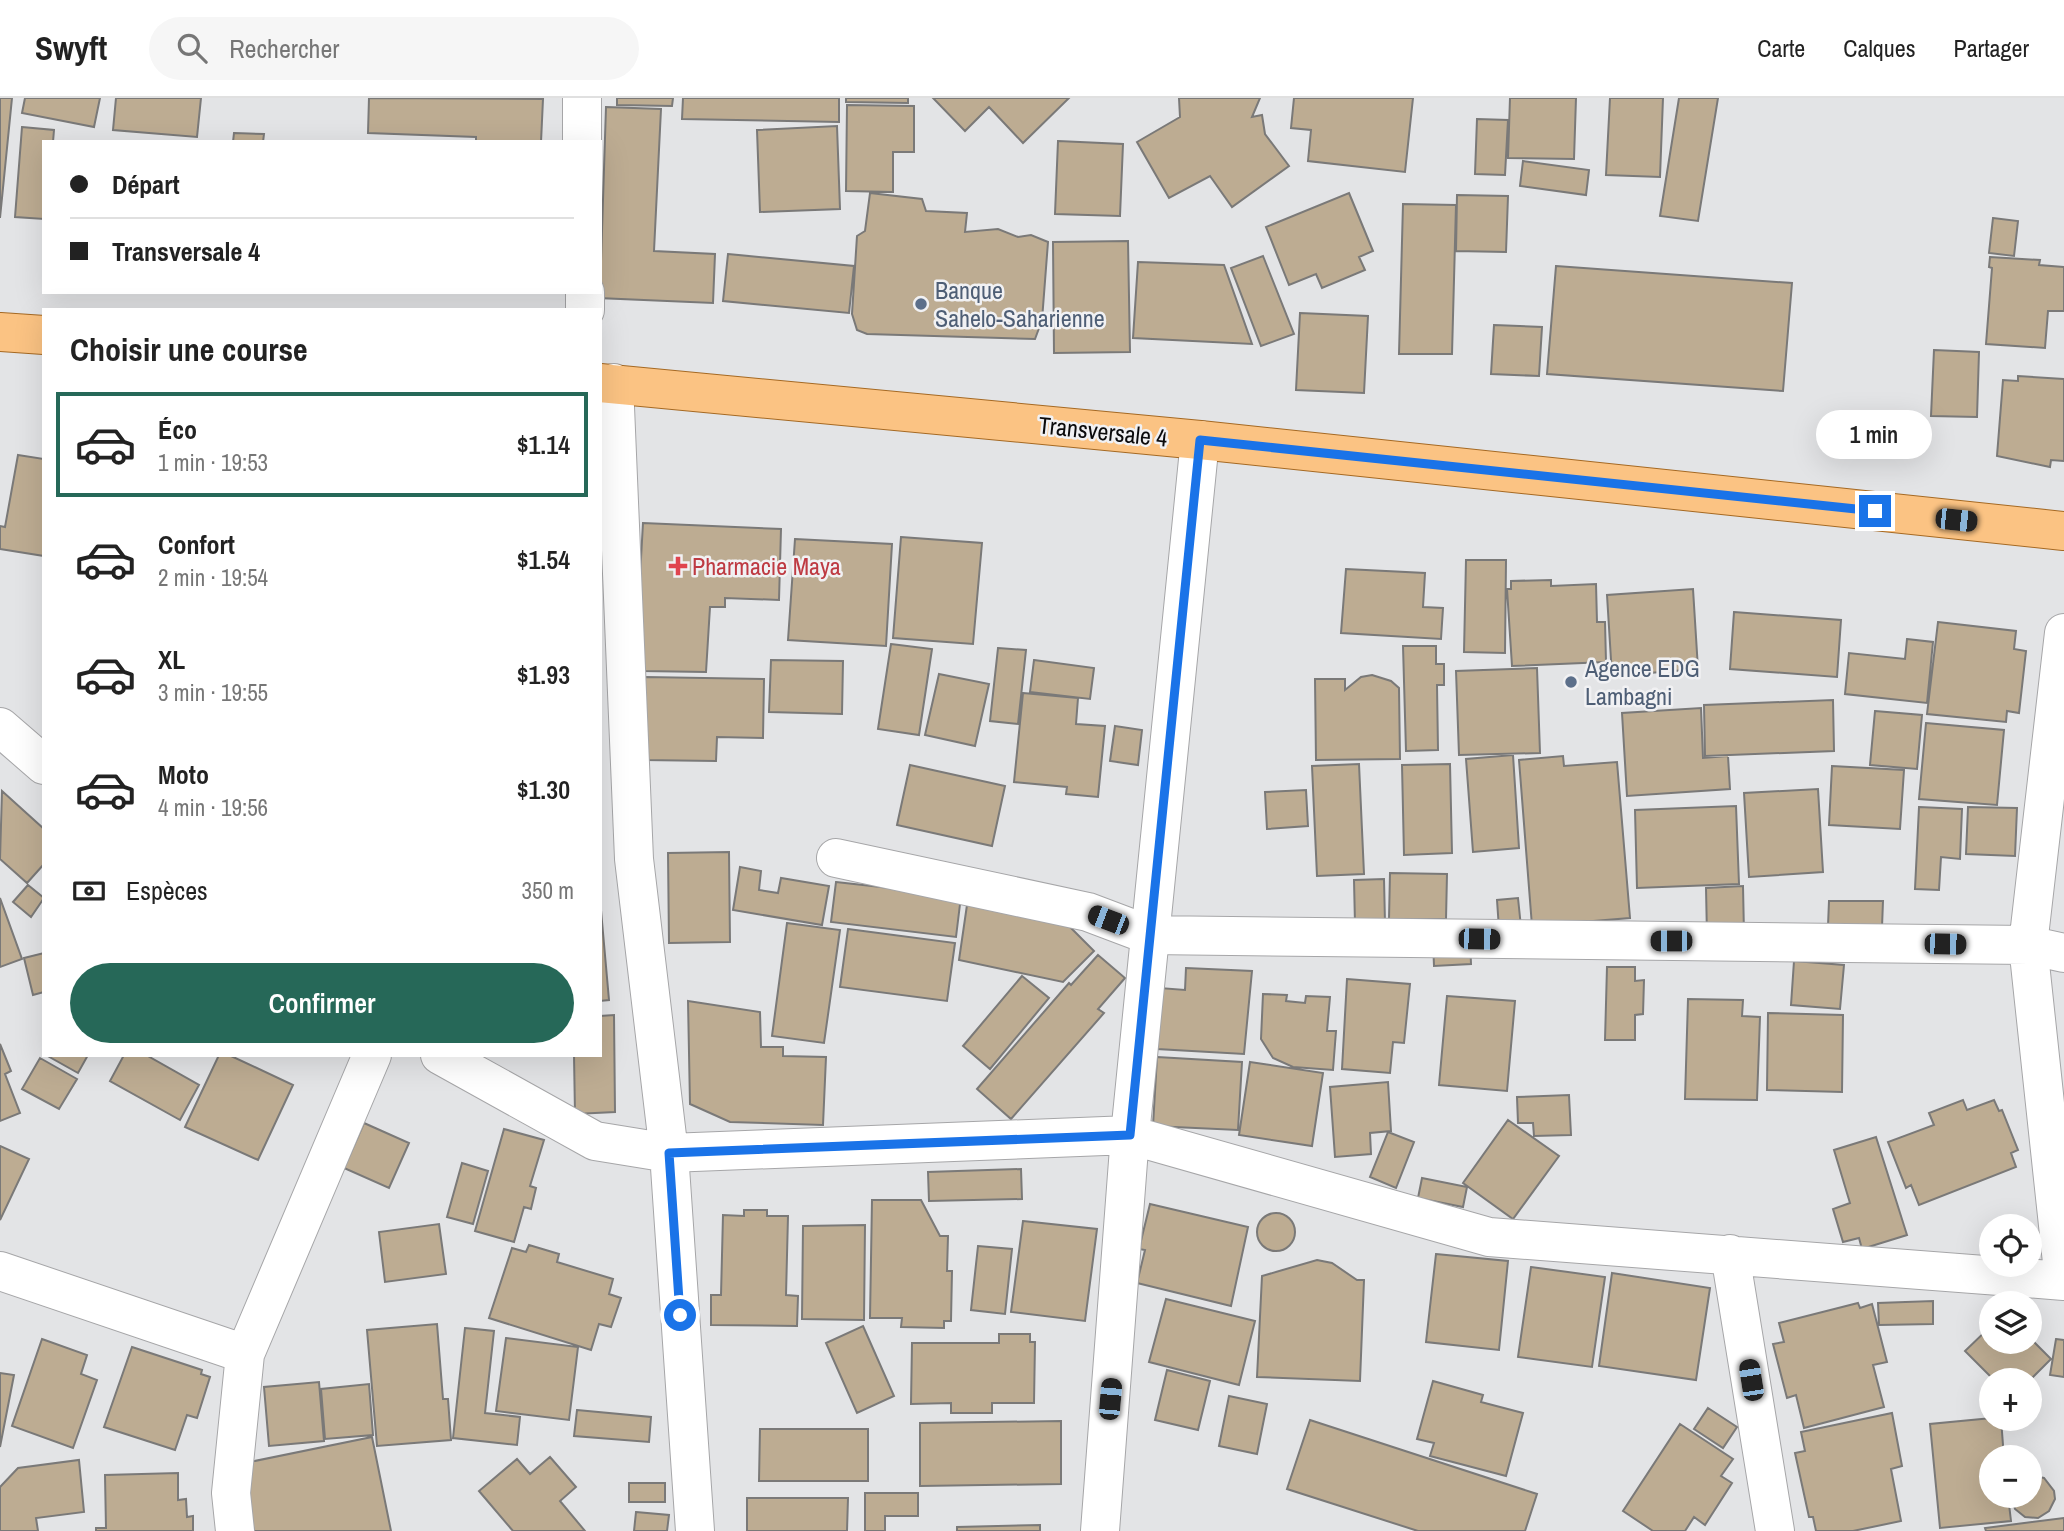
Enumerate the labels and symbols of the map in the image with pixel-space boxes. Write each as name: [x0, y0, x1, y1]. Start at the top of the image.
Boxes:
place label: Banque Sahelo-Saharienne: [935, 274, 1105, 334]
marker: Banque Sahelo-Saharienne: [913, 296, 929, 312]
street label: Transversale 4: [1037, 408, 1169, 454]
callout: 1 min: [1817, 410, 1933, 458]
route end: [1859, 495, 1891, 527]
car: [1935, 507, 1978, 533]
place label: Pharmacie Maya: [692, 550, 841, 582]
marker: Pharmacie Maya: [670, 558, 686, 574]
place label: Agence EDG Lambagni: [1584, 652, 1700, 712]
marker: Agence EDG Lambagni: [1563, 674, 1579, 690]
car: [1085, 903, 1132, 937]
car: [1458, 928, 1501, 950]
car: [1651, 931, 1693, 952]
car: [1924, 933, 1967, 955]
route start: [664, 1299, 696, 1331]
car: [1738, 1358, 1765, 1402]
car: [1098, 1377, 1123, 1421]

